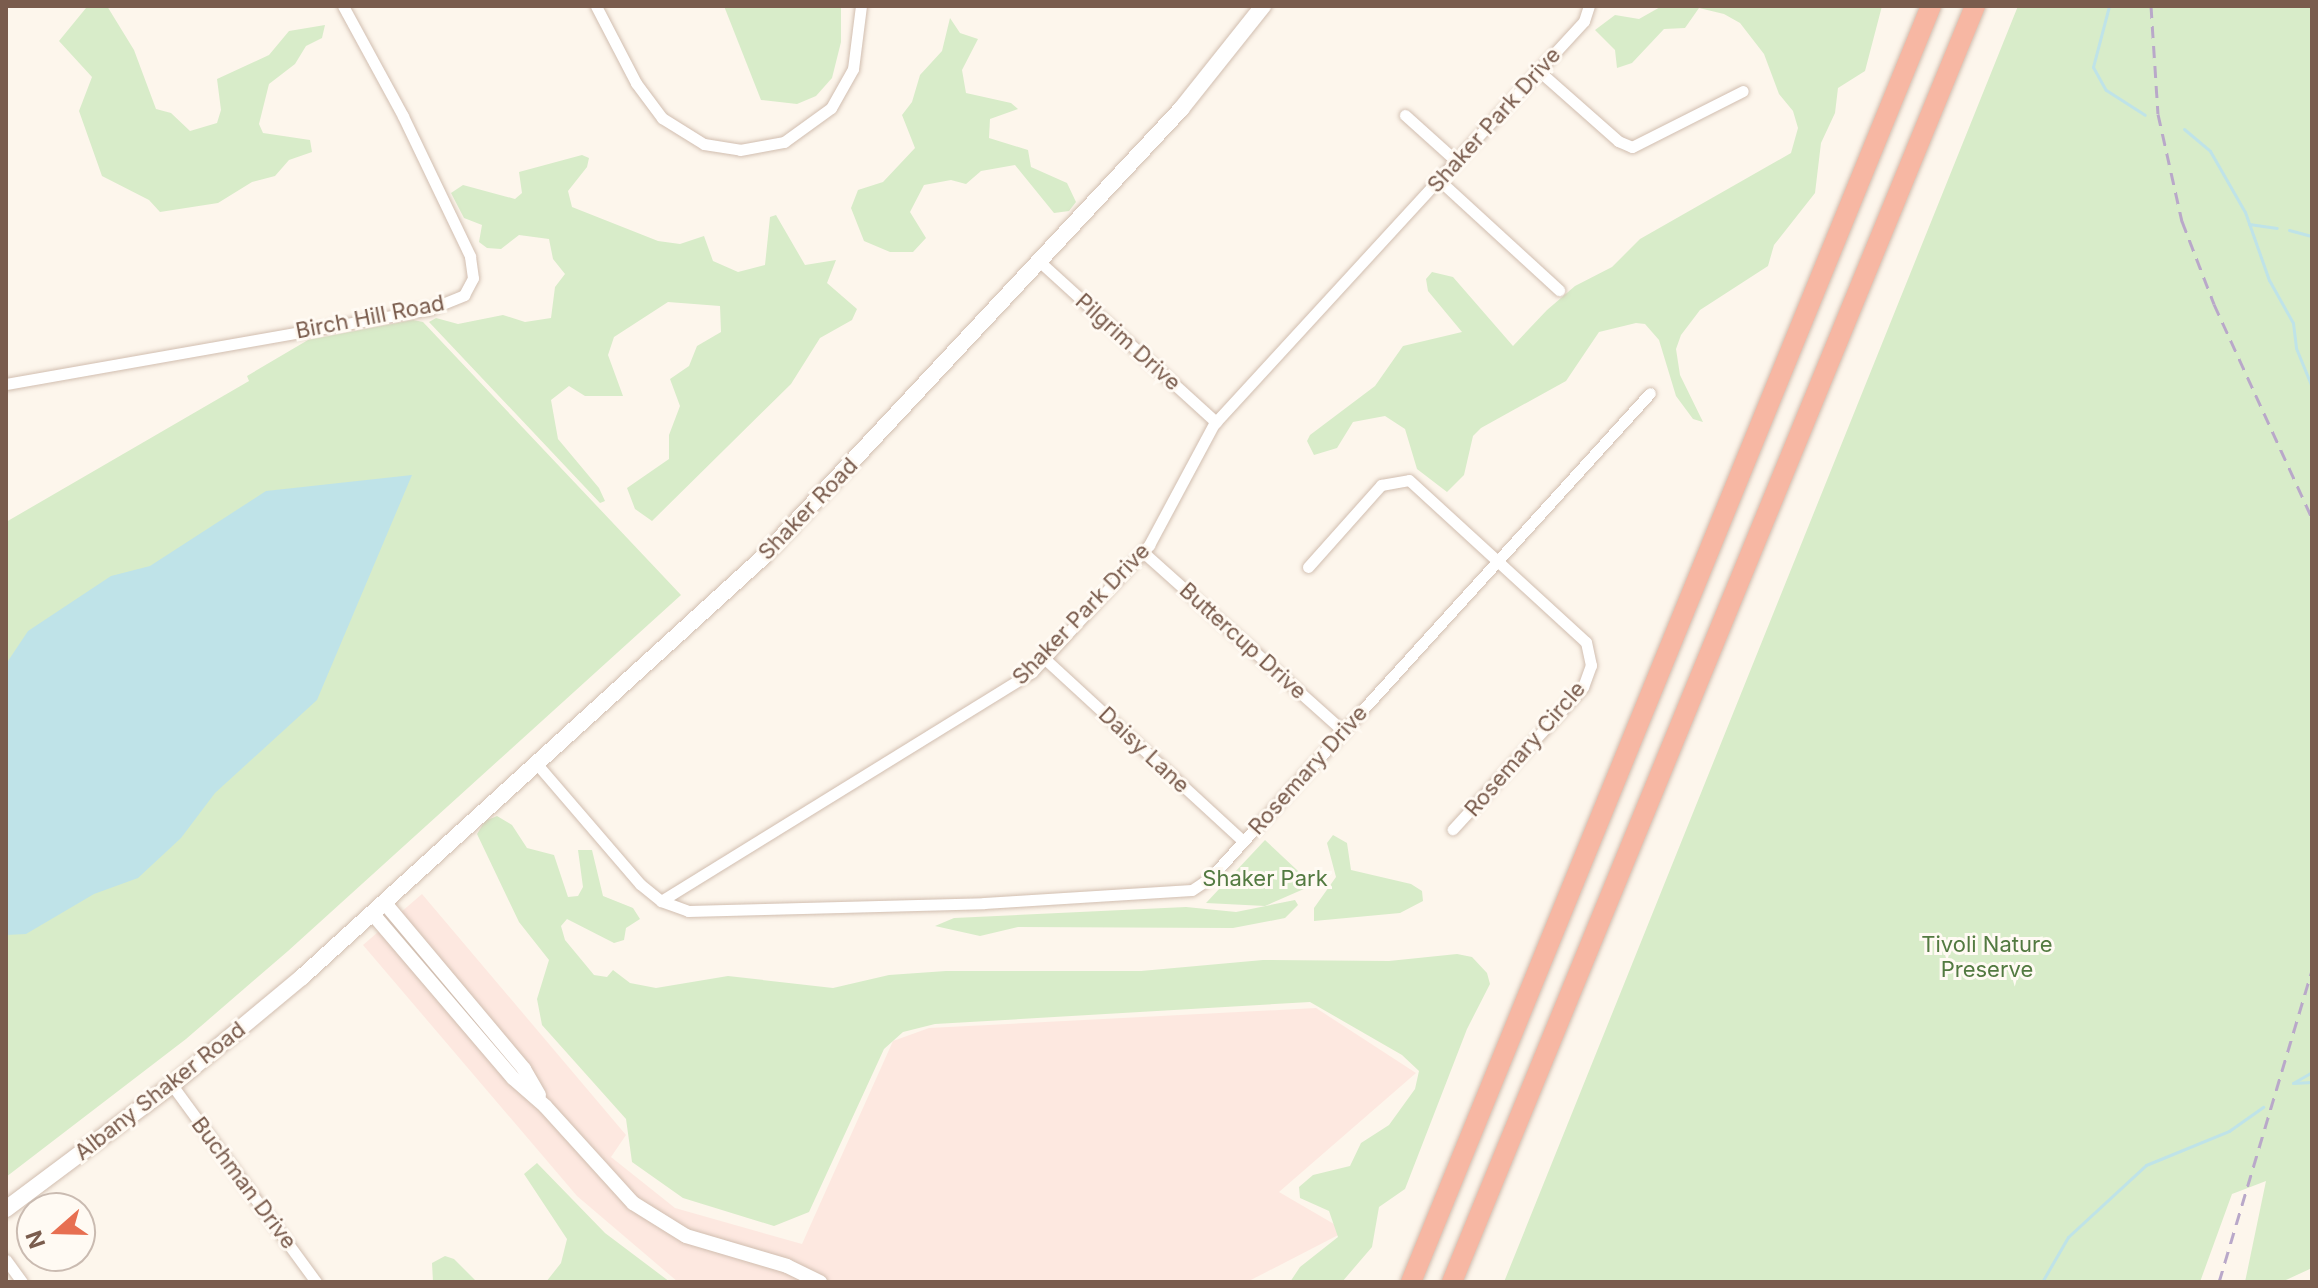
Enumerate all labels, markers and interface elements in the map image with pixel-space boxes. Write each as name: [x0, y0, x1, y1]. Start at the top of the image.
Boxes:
street label: Shaker Park Drive: [1422, 42, 1566, 198]
street label: Pilgrim Drive: [1070, 288, 1186, 396]
street label: Birch Hill Road: [293, 290, 447, 344]
street label: Shaker Road: [753, 453, 863, 565]
street label: Shaker Park Drive: [1007, 538, 1155, 690]
street label: Buttercup Drive: [1174, 577, 1312, 705]
street label: Rosemary Circle: [1459, 676, 1591, 822]
street label: Rosemary Drive: [1243, 700, 1373, 840]
street label: Daisy Lane: [1093, 701, 1195, 799]
park label: Shaker Park: [1202, 866, 1328, 892]
park label: Tivoli Nature Preserve: [1921, 931, 2053, 982]
street label: Albany Shaker Road: [69, 1016, 251, 1166]
street label: Buchman Drive: [186, 1112, 302, 1254]
north arrow: [16, 1192, 96, 1272]
text: N: [20, 1227, 50, 1252]

